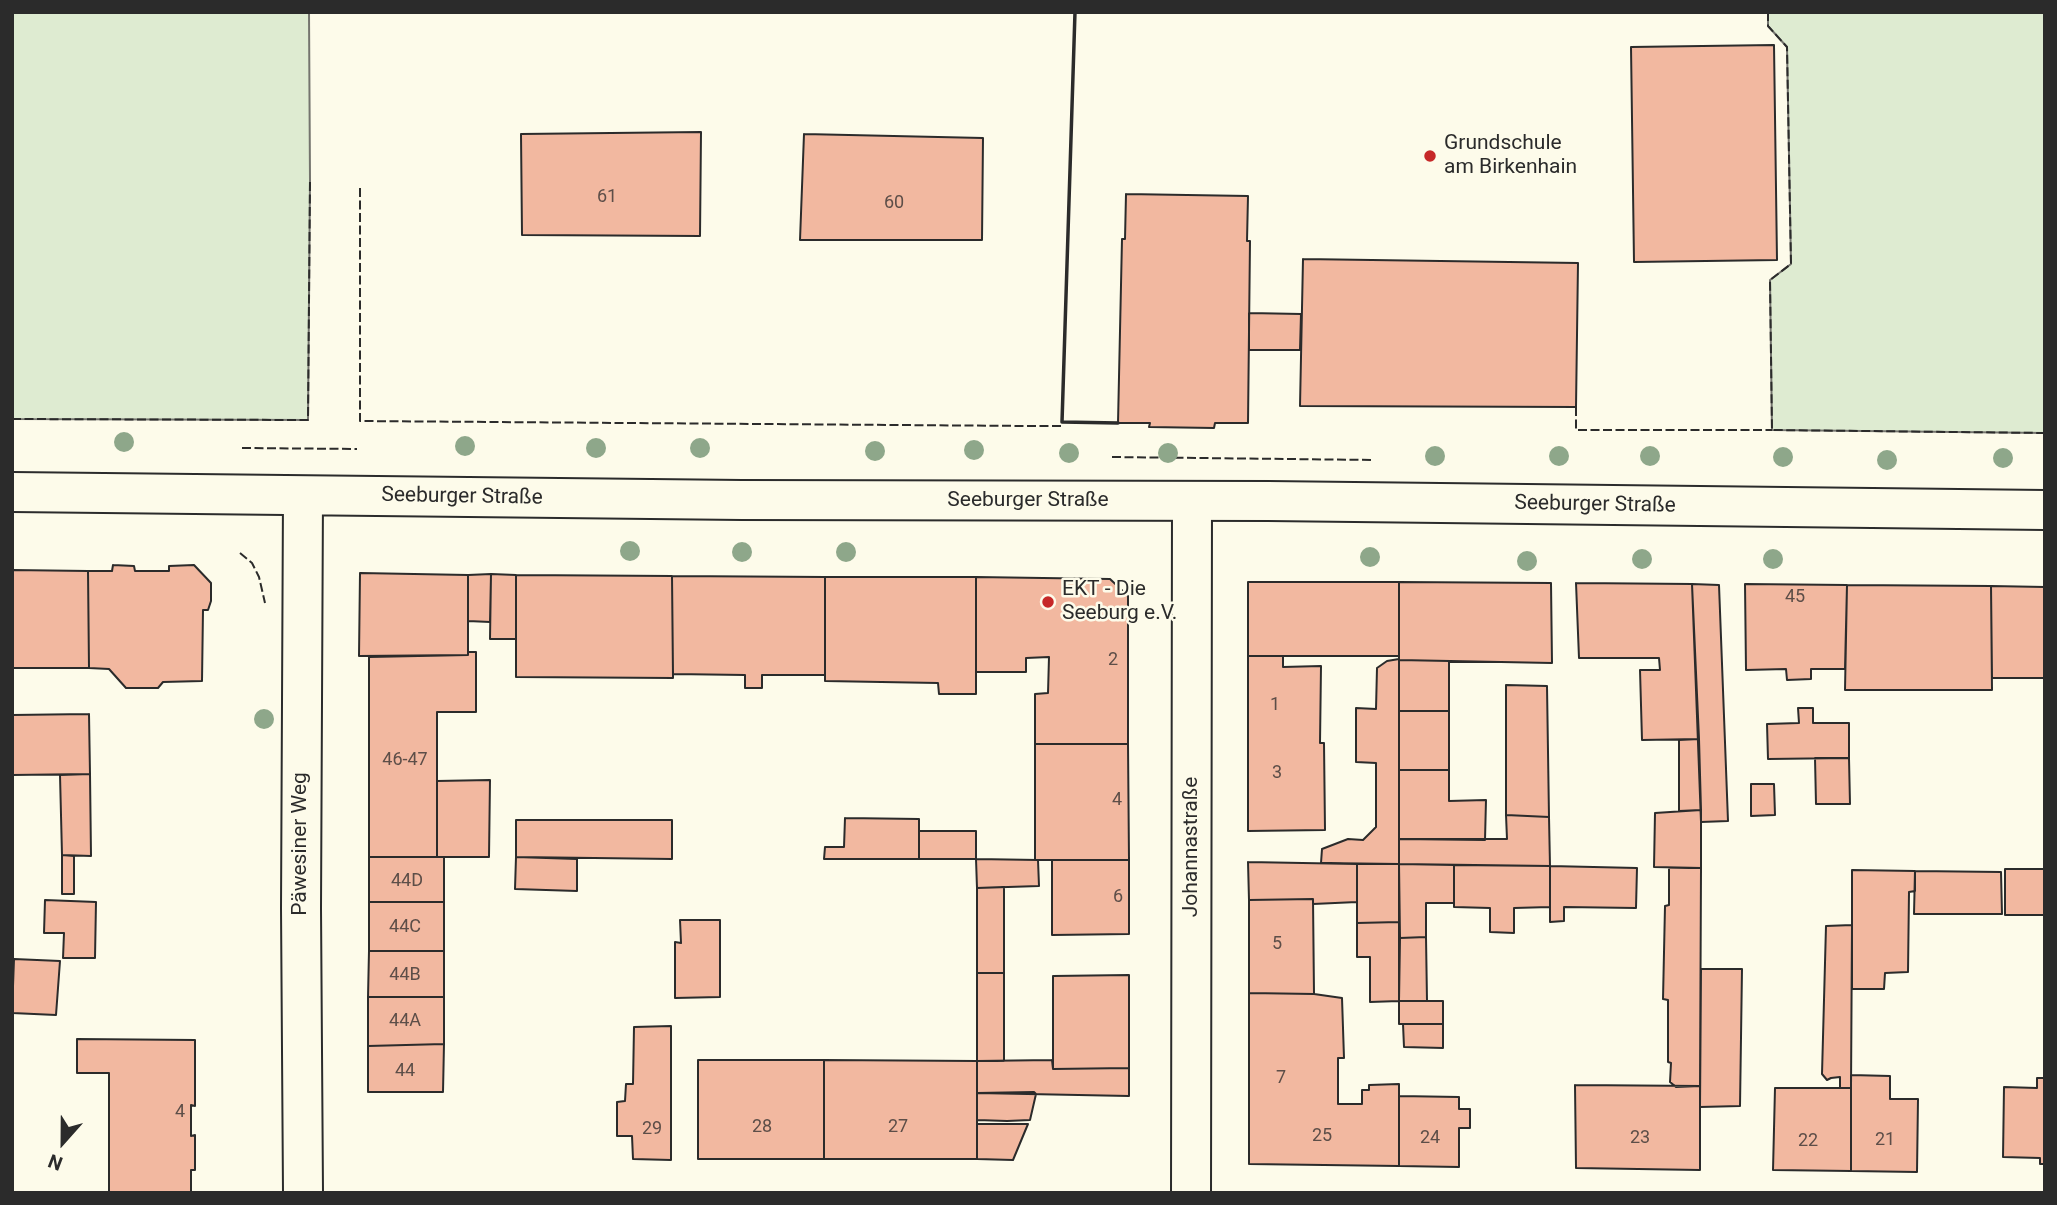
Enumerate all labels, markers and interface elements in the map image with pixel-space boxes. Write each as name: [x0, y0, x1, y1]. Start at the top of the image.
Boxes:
place label: Grundschule am Birkenhain: [1444, 131, 1577, 181]
marker: Grundschule am Birkenhain: [1422, 148, 1438, 164]
house number: 61: [597, 186, 617, 208]
house number: 60: [884, 192, 904, 214]
street label: Seeburger Straße: [381, 483, 543, 511]
street label: Seeburger Straße: [947, 488, 1109, 514]
street label: Seeburger Straße: [1514, 491, 1676, 519]
place label: EKT - Die Seeburg e.V.: [1062, 577, 1177, 627]
house number: 45: [1785, 586, 1805, 608]
marker: EKT - Die Seeburg e.V.: [1040, 594, 1056, 610]
house number: 2: [1108, 649, 1118, 671]
house number: 1: [1270, 694, 1280, 716]
house number: 46-47: [382, 749, 428, 771]
house number: 3: [1272, 762, 1282, 784]
street label: Päwesiner Weg: [288, 772, 314, 916]
street label: Johannastraße: [1179, 777, 1205, 917]
house number: 4: [1112, 789, 1122, 811]
house number: 44D: [391, 870, 423, 892]
house number: 6: [1113, 886, 1123, 908]
house number: 44C: [389, 916, 421, 938]
house number: 5: [1272, 933, 1282, 955]
house number: 44B: [389, 964, 421, 986]
house number: 44A: [389, 1010, 421, 1032]
house number: 44: [395, 1060, 415, 1082]
house number: 7: [1276, 1067, 1286, 1089]
house number: 4: [175, 1101, 185, 1123]
north arrow: [28, 1107, 98, 1177]
house number: 28: [752, 1116, 772, 1138]
house number: 27: [888, 1116, 908, 1138]
house number: 29: [642, 1118, 662, 1140]
house number: 25: [1312, 1125, 1332, 1147]
house number: 24: [1420, 1127, 1440, 1149]
house number: 23: [1630, 1127, 1650, 1149]
house number: 21: [1875, 1129, 1895, 1151]
house number: 22: [1798, 1130, 1818, 1152]
text: N: [45, 1149, 66, 1175]

